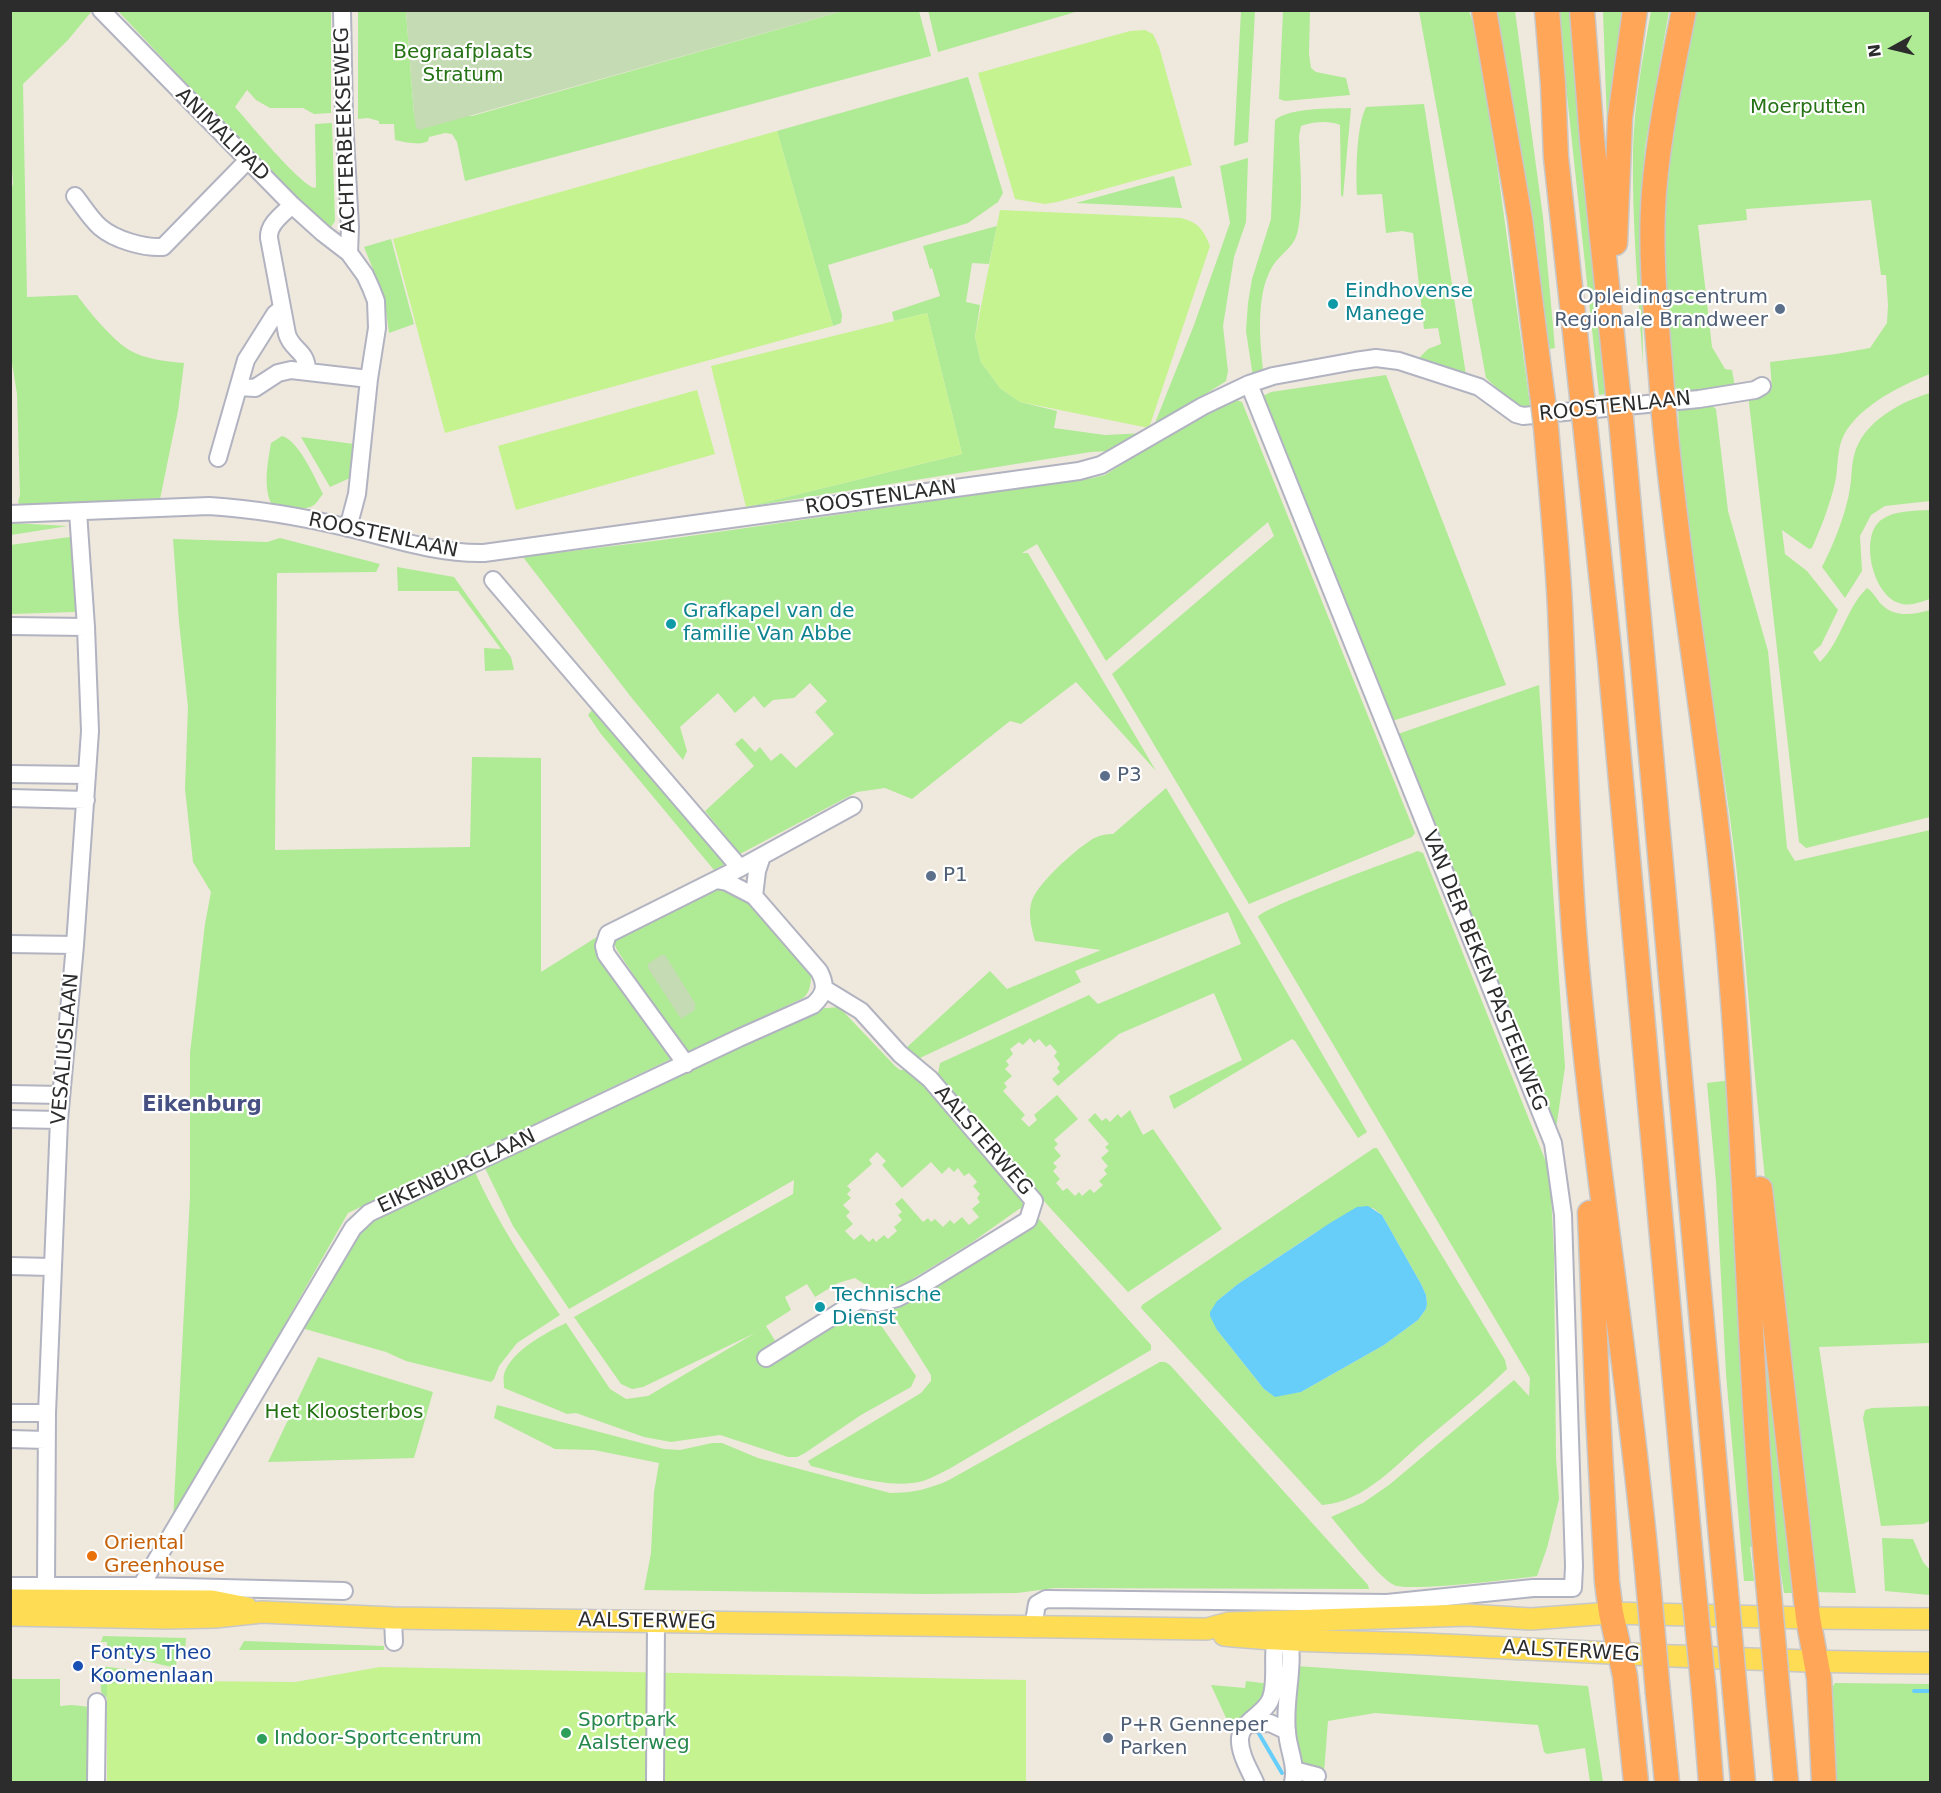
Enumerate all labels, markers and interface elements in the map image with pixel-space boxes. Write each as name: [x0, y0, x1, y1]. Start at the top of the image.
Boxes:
north arrow: [1863, 18, 1923, 78]
street label: ACHTERBEEKSEWEG: [330, 26, 362, 234]
park label: Begraafplaats Stratum: [393, 41, 533, 88]
text: N: [1864, 43, 1885, 59]
street label: ANIMALIPAD: [170, 83, 274, 187]
park label: Moerputten: [1750, 96, 1866, 120]
place label: Eindhovense Manege: [1345, 280, 1473, 327]
place label: Opleidingscentrum Regionale Brandweer: [1554, 286, 1768, 333]
marker: Eindhovense Manege: [1326, 297, 1340, 311]
marker: Opleidingscentrum Regionale Brandweer: [1773, 302, 1787, 316]
street label: ROOSTENLAAN: [1538, 387, 1692, 427]
street label: ROOSTENLAAN: [804, 476, 958, 520]
street label: ROOSTENLAAN: [306, 508, 460, 564]
place label: Grafkapel van de familie Van Abbe: [683, 600, 855, 647]
marker: Grafkapel van de familie Van Abbe: [664, 617, 678, 631]
place label: P3: [1117, 764, 1142, 788]
marker: P3: [1098, 769, 1112, 783]
street label: VAN DER BEKEN PASTEELWEG: [1416, 827, 1552, 1115]
place label: P1: [943, 864, 968, 888]
marker: P1: [924, 869, 938, 883]
street label: VESALIUSLAAN: [47, 972, 85, 1126]
street label: AALSTERWEG: [929, 1081, 1037, 1201]
district label: Eikenburg: [142, 1093, 262, 1119]
street label: EIKENBURGLAAN: [374, 1125, 540, 1219]
place label: Technische Dienst: [832, 1284, 941, 1331]
marker: Technische Dienst: [813, 1300, 827, 1314]
park label: Het Kloosterbos: [265, 1401, 423, 1425]
place label: Oriental Greenhouse: [104, 1532, 225, 1579]
marker: Oriental Greenhouse: [85, 1549, 99, 1563]
street label: AALSTERWEG: [578, 1609, 716, 1635]
street label: AALSTERWEG: [1502, 1636, 1640, 1668]
place label: Fontys Theo Koomenlaan: [90, 1642, 214, 1689]
marker: Fontys Theo Koomenlaan: [71, 1659, 85, 1673]
place label: Sportpark Aalsterweg: [578, 1709, 690, 1756]
place label: P+R Genneper Parken: [1120, 1714, 1268, 1761]
marker: Sportpark Aalsterweg: [559, 1726, 573, 1740]
place label: Indoor-Sportcentrum: [274, 1727, 482, 1751]
marker: P+R Genneper Parken: [1101, 1731, 1115, 1745]
marker: Indoor-Sportcentrum: [255, 1732, 269, 1746]

